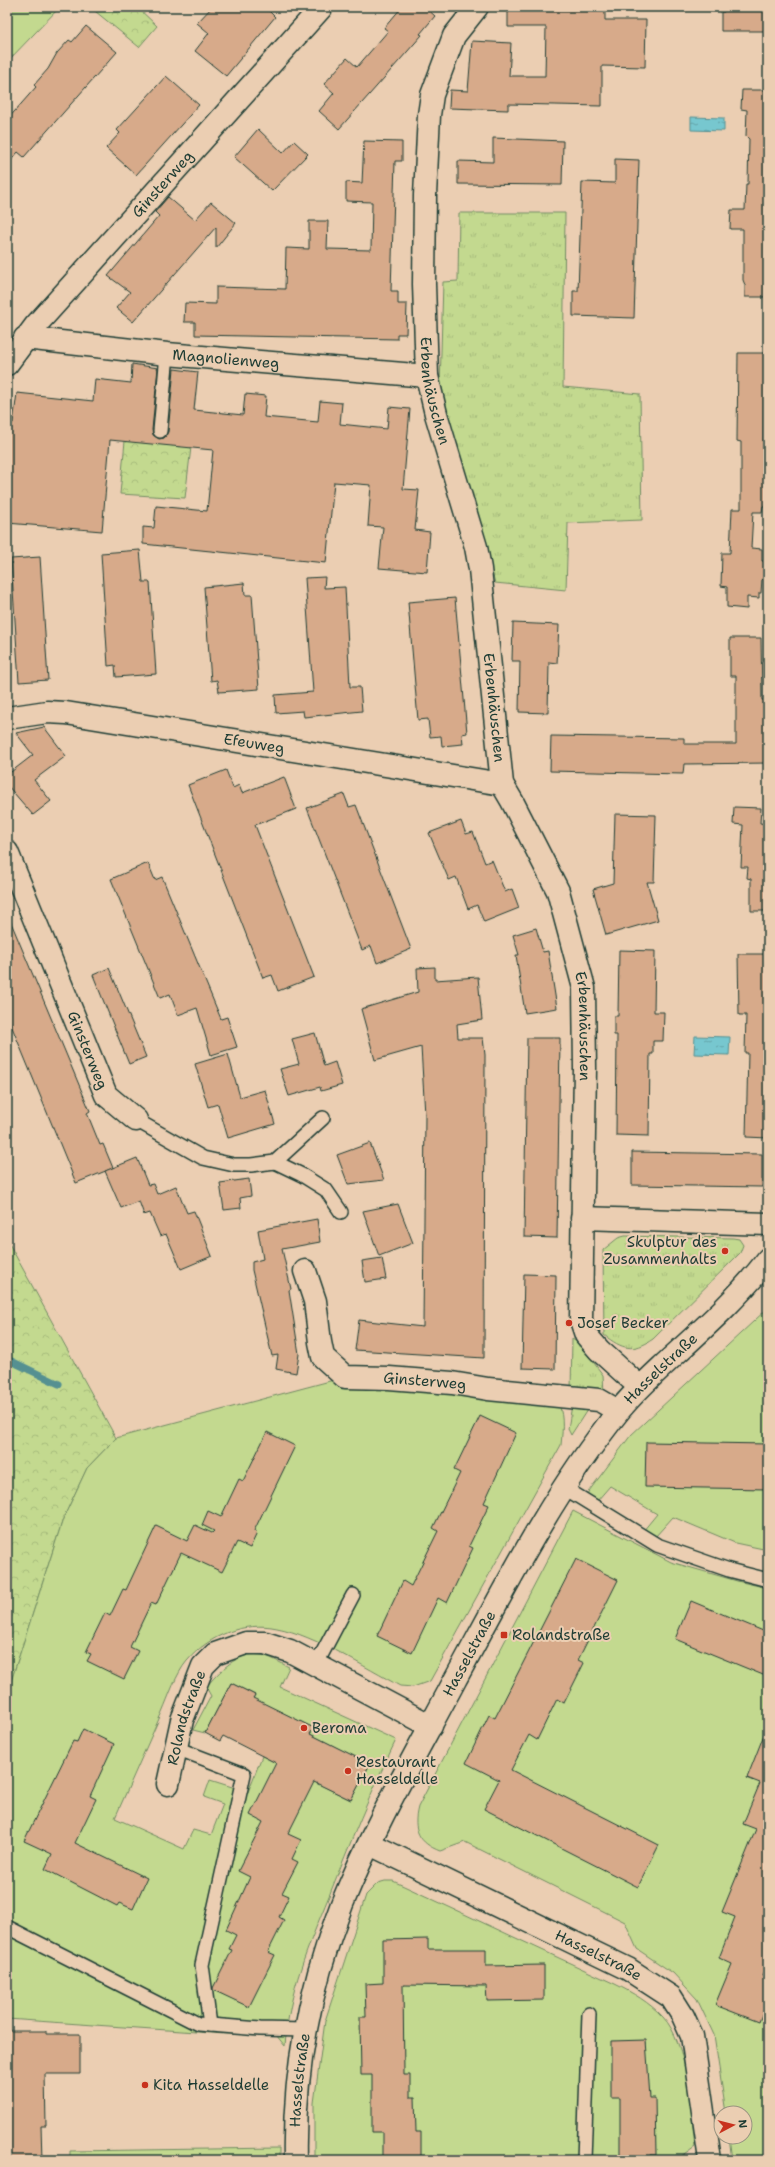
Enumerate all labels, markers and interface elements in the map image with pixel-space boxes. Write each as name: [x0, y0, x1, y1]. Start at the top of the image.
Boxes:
street label: Ginsterweg: [127, 146, 198, 222]
street label: Erbenhäuschen: [416, 336, 455, 447]
street label: Magnolienweg: [172, 345, 280, 373]
street label: Erbenhäuschen: [479, 652, 510, 763]
street label: Efeuweg: [222, 729, 286, 758]
street label: Erbenhäuschen: [570, 969, 595, 1081]
street label: Ginsterweg: [63, 1008, 113, 1093]
place label: Skulptur des Zusammenhalts: [603, 1232, 717, 1269]
marker: Skulptur des Zusammenhalts: [720, 1246, 730, 1256]
place label: Josef Becker: [577, 1313, 669, 1333]
marker: Josef Becker: [564, 1318, 574, 1328]
street label: Hasselstraße: [619, 1329, 702, 1408]
street label: Ginsterweg: [383, 1368, 468, 1395]
street label: Hasselstraße: [438, 1607, 500, 1700]
place label: Rolandstraße: [512, 1625, 611, 1645]
marker: Rolandstraße: [499, 1630, 509, 1640]
street label: Rolandstraße: [162, 1667, 210, 1767]
place label: Beroma: [312, 1718, 367, 1738]
marker: Beroma: [299, 1723, 309, 1733]
place label: Restaurant Hasseldelle: [356, 1752, 438, 1789]
marker: Restaurant Hasseldelle: [343, 1766, 353, 1776]
street label: Hasselstraße: [552, 1925, 646, 1985]
street label: Hasselstraße: [285, 2032, 315, 2128]
place label: Kita Hasseldelle: [153, 2075, 269, 2095]
marker: Kita Hasseldelle: [140, 2080, 150, 2090]
north arrow: [713, 2105, 753, 2145]
text: N: [734, 2119, 750, 2129]

